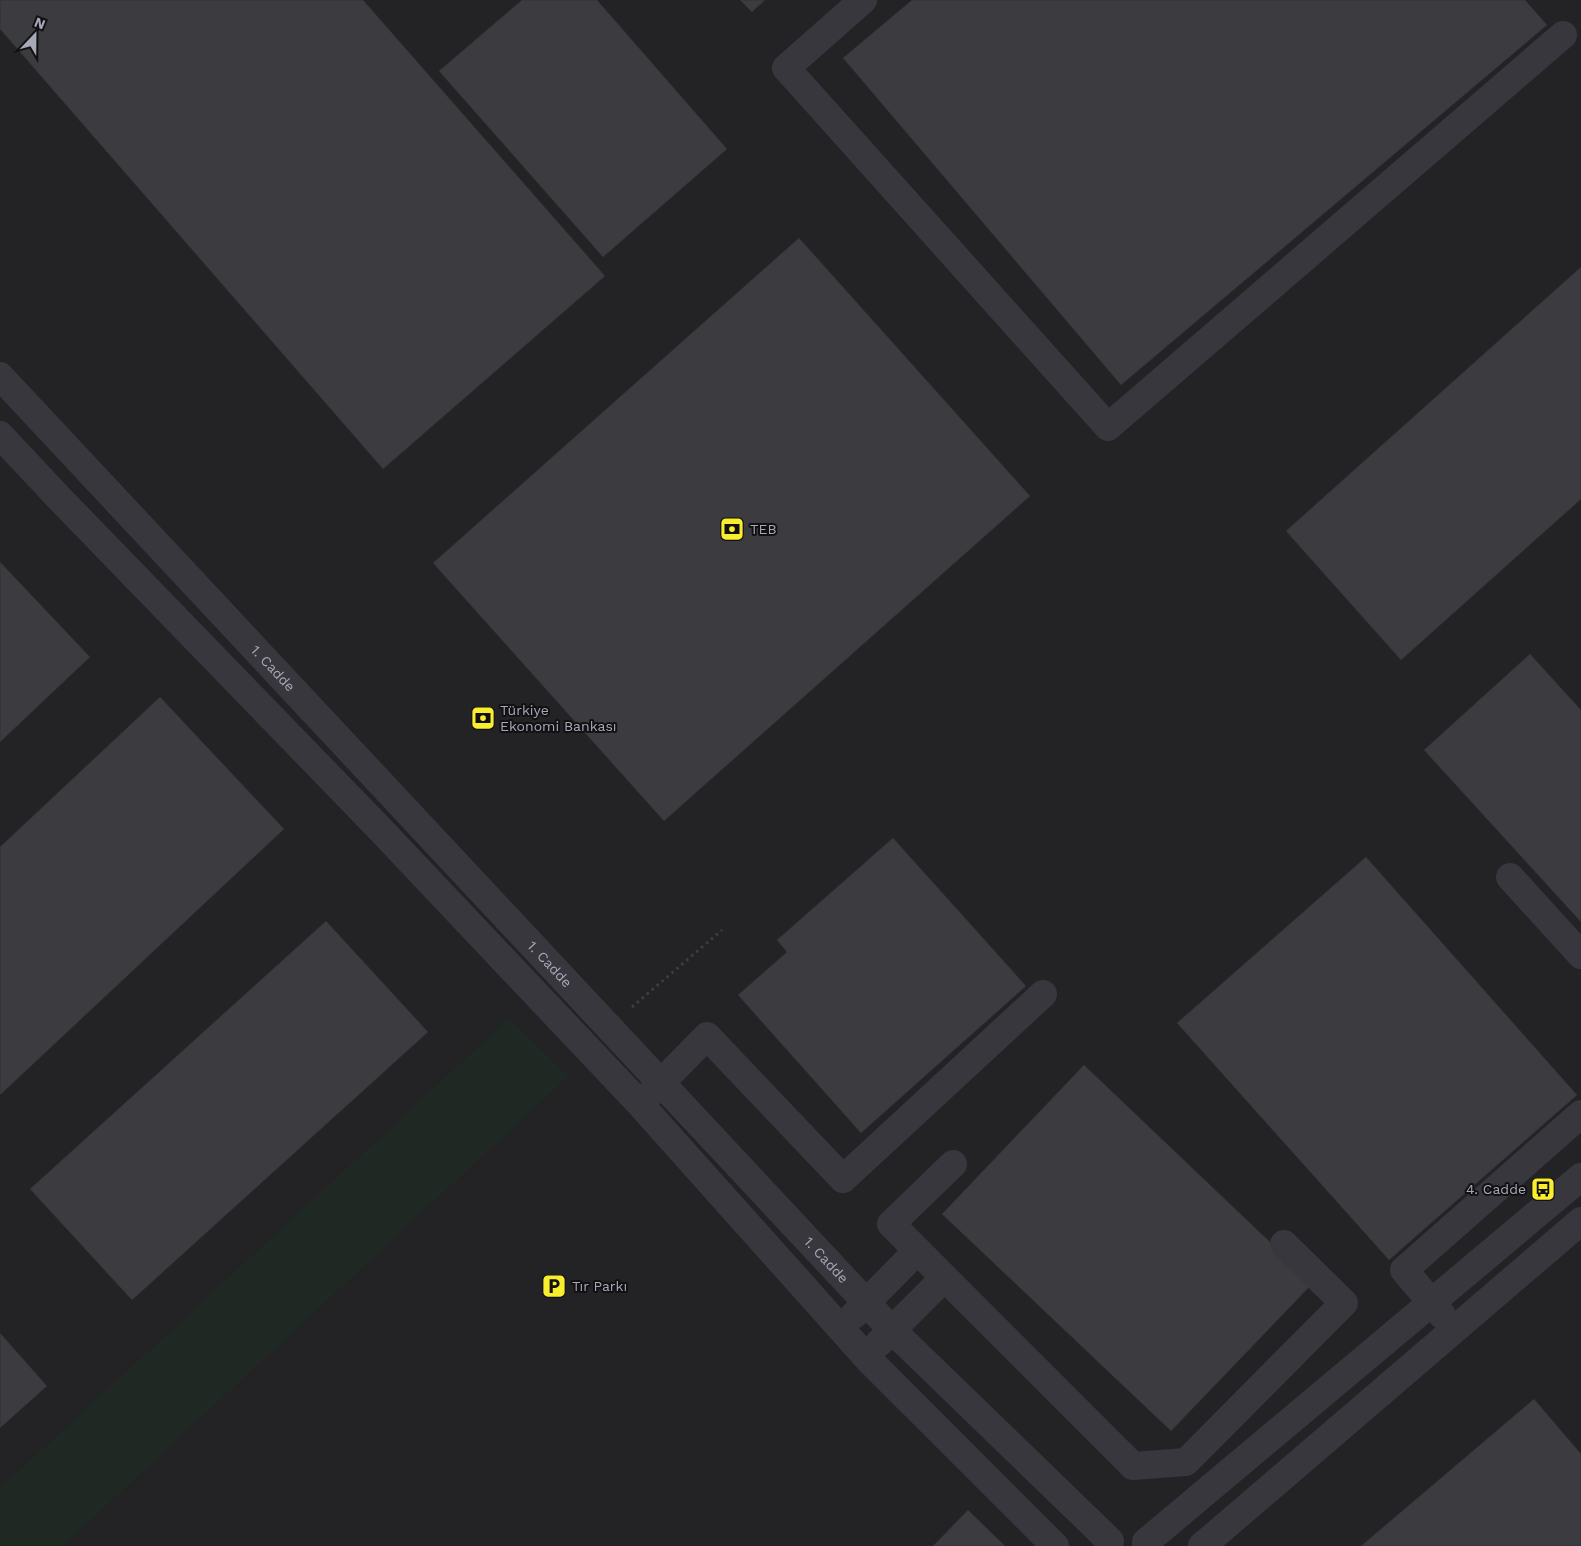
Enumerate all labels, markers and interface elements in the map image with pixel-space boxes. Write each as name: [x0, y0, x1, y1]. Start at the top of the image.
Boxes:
north arrow: [10, 10, 60, 60]
text: N: [32, 14, 48, 32]
bank icon: TEB: [719, 516, 745, 542]
place label: TEB: [750, 521, 777, 537]
street label: 1. Cadde: [248, 642, 299, 695]
place label: Türkiye Ekonomi Bankası: [500, 702, 616, 734]
bank icon: Türkiye Ekonomi Bankası: [470, 705, 496, 731]
street label: 1. Cadde: [524, 938, 575, 990]
bus stop icon: 4. Cadde: [1530, 1176, 1556, 1202]
place label: 4. Cadde: [1466, 1181, 1526, 1197]
street label: 1. Cadde: [801, 1233, 852, 1286]
parking icon: Tır Parkı: [541, 1273, 567, 1299]
place label: Tır Parkı: [572, 1278, 627, 1294]

